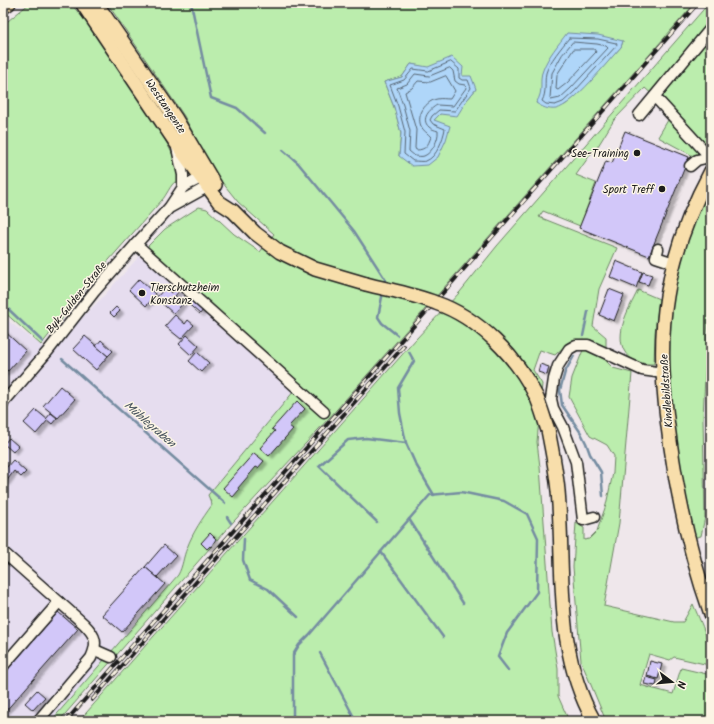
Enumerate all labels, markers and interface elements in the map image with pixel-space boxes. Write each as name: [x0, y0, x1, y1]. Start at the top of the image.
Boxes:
street label: Westtangente: [140, 75, 190, 138]
place label: See-Training: [571, 145, 629, 163]
marker: See-Training: [632, 148, 642, 158]
place label: Sport Treff: [603, 181, 656, 199]
marker: Sport Treff: [657, 184, 667, 194]
street label: Byk-Gulden-Straße: [42, 257, 112, 338]
place label: Tierschutzheim Konstanz: [150, 279, 219, 310]
marker: Tierschutzheim Konstanz: [137, 288, 147, 298]
street label: Kindlebildstraße: [655, 353, 679, 428]
water label: Mühlegraben: [120, 396, 181, 453]
north arrow: [652, 662, 692, 702]
text: N: [671, 679, 690, 690]

